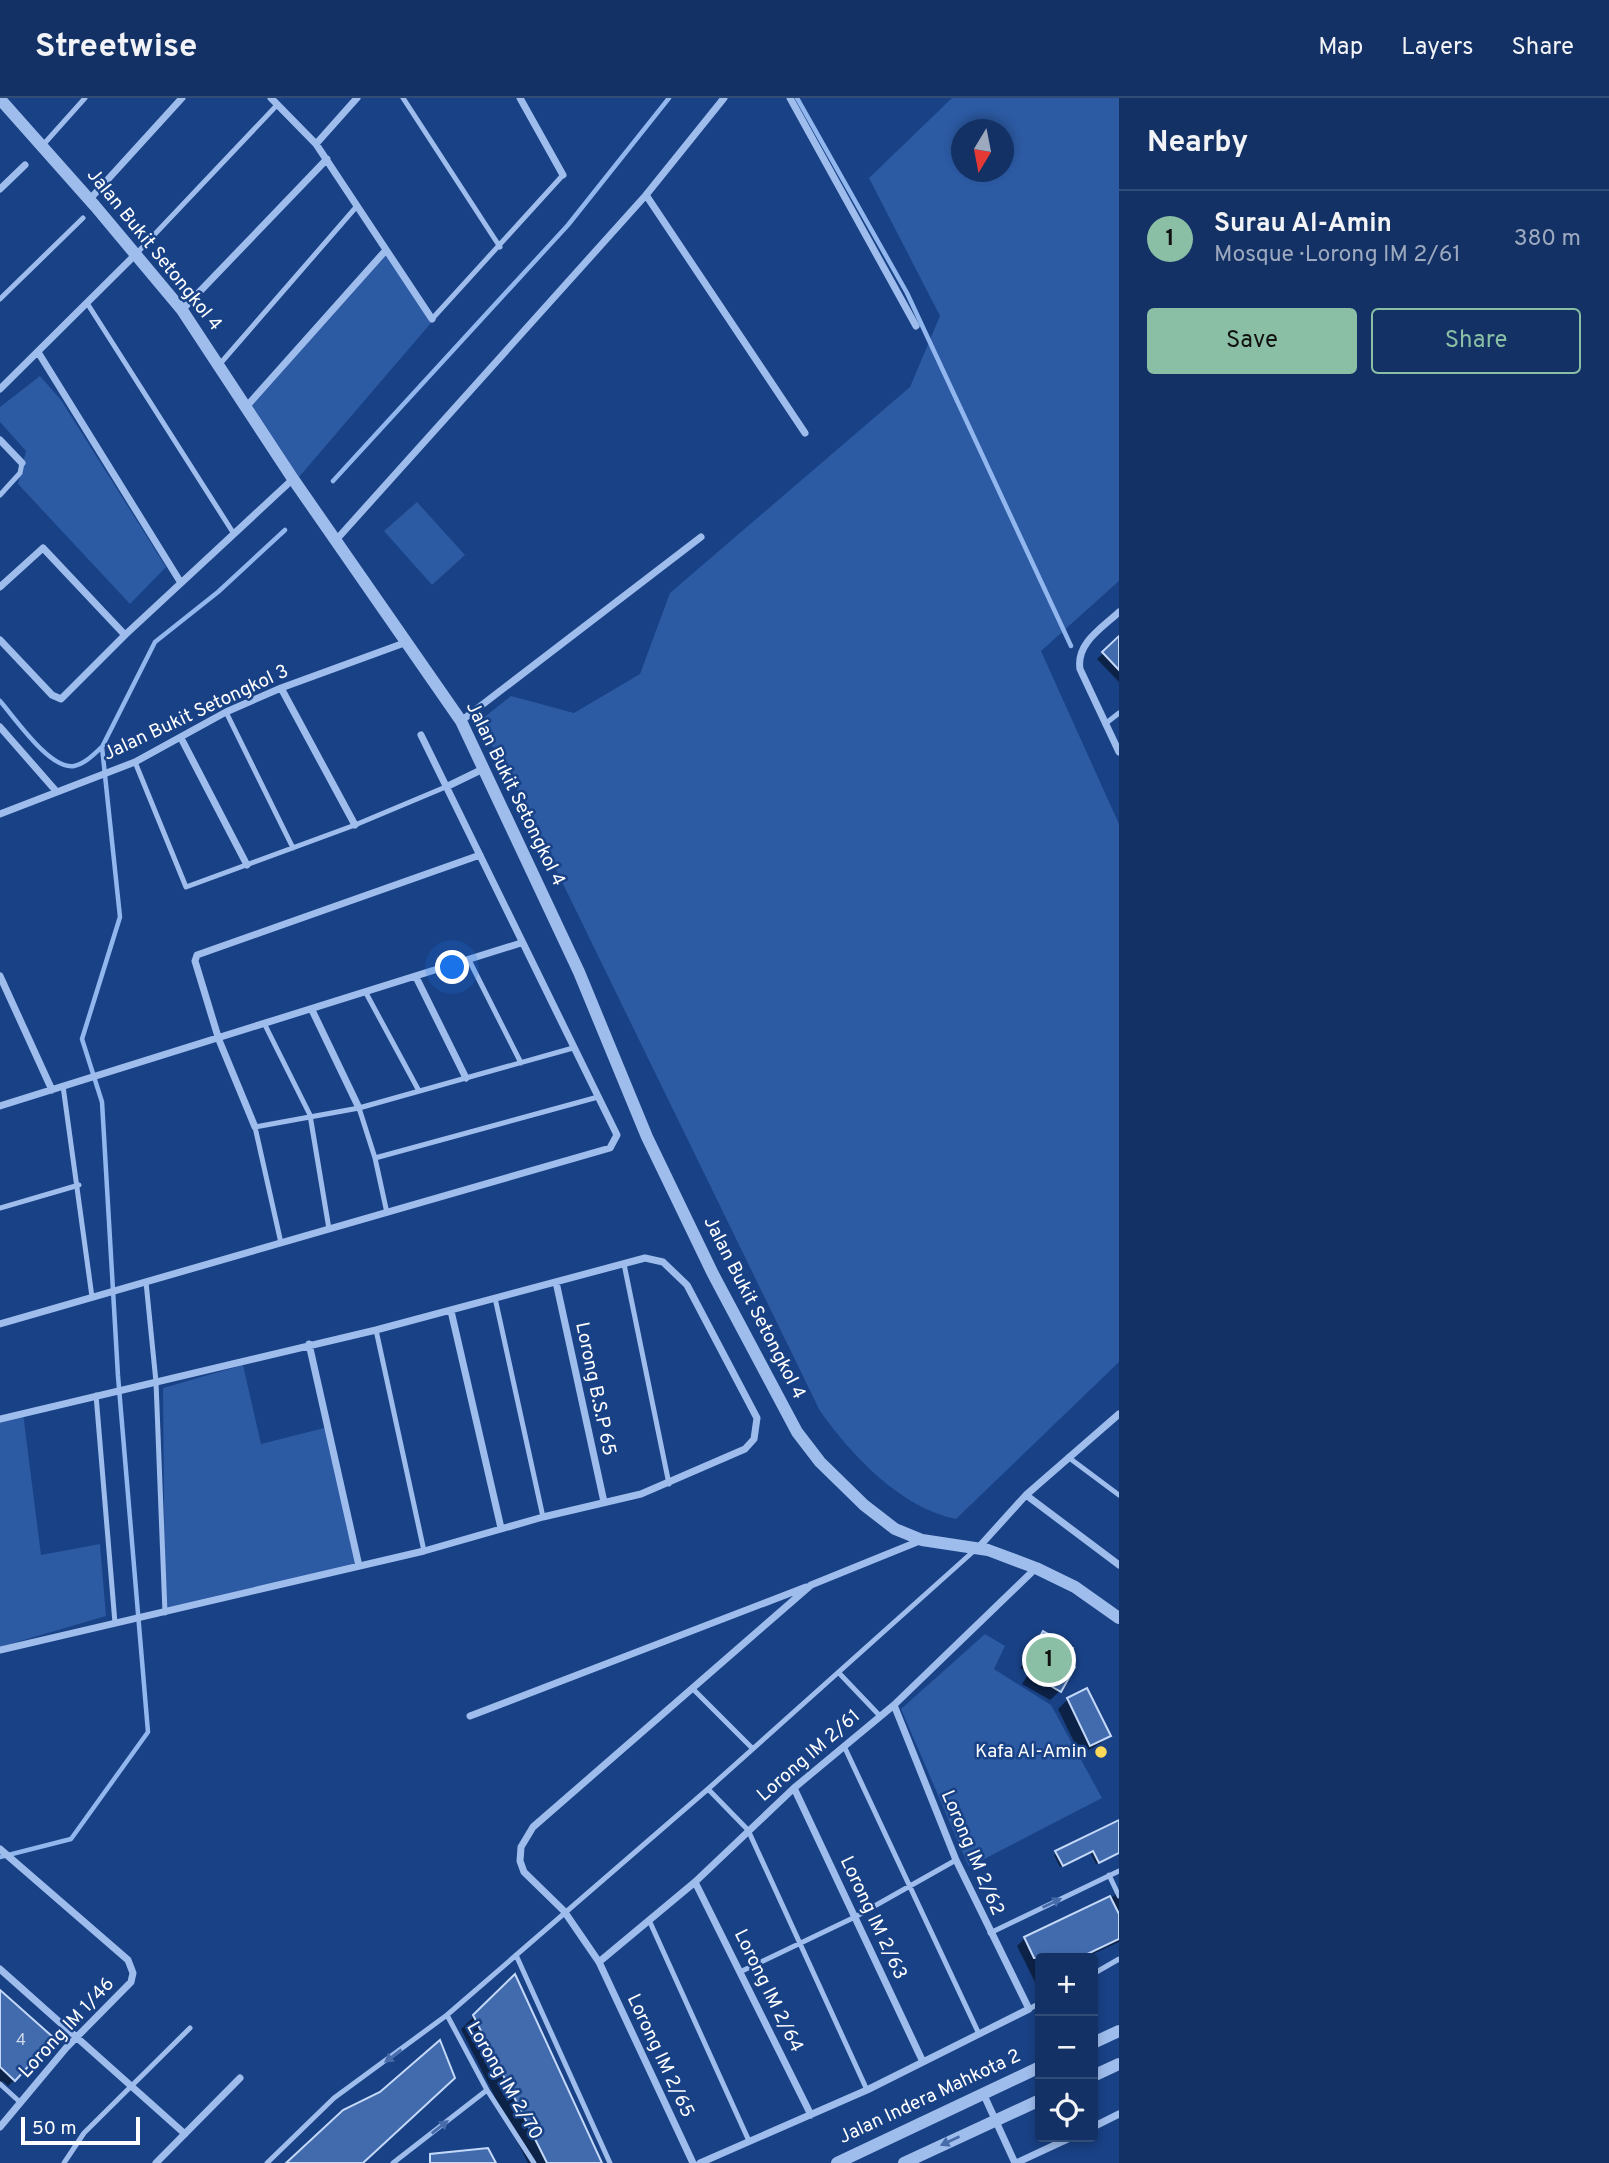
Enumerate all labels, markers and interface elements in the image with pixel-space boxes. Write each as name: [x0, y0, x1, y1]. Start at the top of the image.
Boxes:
text: Streetwise: [35, 27, 197, 69]
text: Map: [1318, 33, 1363, 63]
text: Layers: [1401, 33, 1473, 63]
text: Share: [1511, 33, 1574, 63]
north arrow: [951, 119, 1014, 182]
text: Nearby: [1147, 125, 1248, 162]
street label: Jalan Bukit Setongkol 4: [81, 164, 227, 336]
text: Surau Al-Amin: [1214, 208, 1392, 241]
text: 1: [1165, 225, 1175, 254]
text: 380 m: [1514, 225, 1581, 254]
text: Mosque · Lorong IM 2/61: [1214, 241, 1461, 270]
button: Save: [1147, 308, 1357, 374]
button: Share: [1371, 308, 1581, 374]
street label: Jalan Bukit Setongkol 3: [100, 659, 292, 767]
street label: Jalan Bukit Setongkol 4: [460, 698, 570, 890]
your location: [435, 950, 469, 984]
street label: Jalan Bukit Setongkol 4: [697, 1213, 811, 1403]
street label: Lorong B.S.P 65: [569, 1320, 621, 1458]
pin: 1: [1026, 1634, 1072, 1686]
street label: Lorong IM 2/61: [752, 1705, 866, 1807]
place label: Kafa Al-Amin: [975, 1740, 1087, 1764]
marker: Kafa Al-Amin: [1093, 1744, 1109, 1760]
street label: Lorong IM 2/62: [935, 1787, 1009, 1919]
street label: Lorong IM 2/63: [834, 1852, 912, 1984]
one-way arrow: [1042, 1898, 1062, 1909]
street label: Lorong IM 2/64: [728, 1926, 808, 2056]
map controls: [1035, 1953, 1098, 2142]
button: +: [1035, 1953, 1098, 2016]
street label: Lorong IM 1/46: [15, 1973, 119, 2083]
street label: Lorong IM 2/65: [621, 1990, 699, 2122]
button: −: [1035, 2016, 1098, 2079]
street label: Lorong IM 2/70: [460, 2018, 548, 2144]
house number: 4: [16, 2031, 26, 2051]
street label: Jalan Indera Mahkota 2: [835, 2044, 1025, 2150]
one-way arrow: [384, 2049, 402, 2063]
button: locate: [1035, 2079, 1098, 2142]
scale bar: [21, 2114, 140, 2146]
text: 50 m: [32, 2117, 77, 2141]
one-way arrow: [431, 2120, 449, 2134]
one-way arrow: [940, 2136, 960, 2147]

